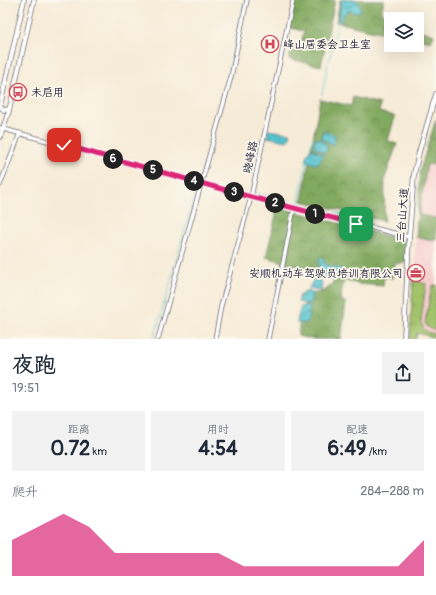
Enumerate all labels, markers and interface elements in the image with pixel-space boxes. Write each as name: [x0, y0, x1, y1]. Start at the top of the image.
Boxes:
map controls: [384, 12, 424, 52]
button: layers: [384, 12, 424, 52]
hospital icon: 峰山居委会卫生室: [260, 34, 280, 54]
place label: 峰山居委会卫生室: [283, 38, 371, 51]
bus stop icon: 未启用: [8, 82, 28, 102]
place label: 未启用: [31, 86, 64, 99]
pin: [47, 128, 81, 162]
icon: check: [53, 134, 75, 156]
street label: 晓峰路: [241, 140, 260, 175]
pin: 6: [103, 149, 123, 169]
text: 6: [110, 152, 116, 165]
pin: 5: [143, 160, 163, 180]
text: 5: [150, 163, 156, 176]
pin: 4: [184, 171, 204, 191]
text: 4: [191, 174, 197, 187]
pin: 3: [224, 182, 244, 202]
text: 3: [231, 185, 237, 198]
street label: 三台山大道: [394, 187, 411, 243]
pin: 2: [265, 193, 285, 213]
text: 2: [272, 196, 278, 209]
pin: 1: [305, 204, 325, 224]
text: 1: [313, 207, 317, 220]
pin: [339, 207, 373, 241]
icon: arrive: [345, 213, 367, 235]
office icon: 安顺机动车驾驶员培训有限公司: [406, 263, 426, 283]
place label: 安顺机动车驾驶员培训有限公司: [249, 267, 403, 280]
text: 夜跑: [12, 351, 56, 379]
button: share: [382, 352, 424, 394]
text: 19:51: [12, 380, 39, 396]
text: 距离: [68, 423, 90, 436]
text: 用时: [207, 423, 229, 436]
text: 配速: [346, 423, 368, 436]
text: 0.72: [50, 436, 90, 461]
text: 4:54: [198, 436, 238, 461]
text: 6:49: [328, 436, 366, 461]
text: km: [90, 445, 107, 458]
text: /km: [366, 445, 387, 458]
text: 284–288 m: [360, 483, 424, 499]
text: 爬升: [12, 484, 38, 500]

